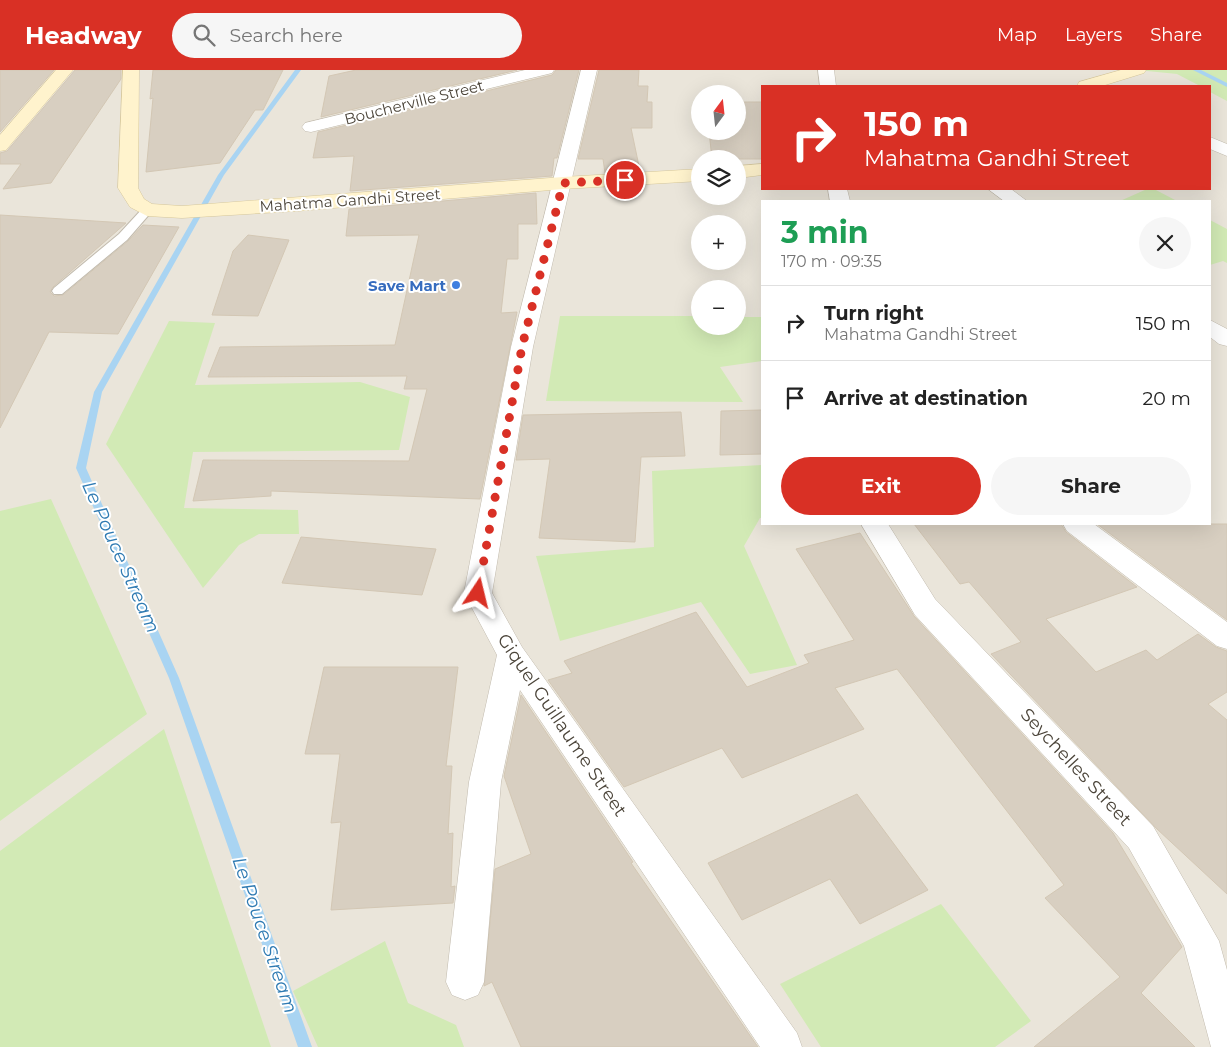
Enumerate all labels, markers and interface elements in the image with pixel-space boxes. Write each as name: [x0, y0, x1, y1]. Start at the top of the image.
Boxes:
search box: [172, 13, 522, 58]
text: Headway: [25, 21, 142, 50]
icon: search: [190, 21, 218, 49]
text: Search here: [230, 24, 343, 47]
text: Map: [997, 24, 1037, 46]
text: Layers: [1065, 24, 1122, 46]
text: Share: [1150, 24, 1202, 46]
street label: Boucherville Street: [342, 75, 486, 129]
north arrow: [691, 85, 746, 140]
map controls: [691, 85, 746, 335]
text: 150 m: [864, 102, 969, 145]
icon: right: [781, 105, 846, 170]
text: Mahatma Gandhi Street: [864, 145, 1130, 172]
button: layers: [691, 150, 746, 205]
pin: [604, 159, 646, 201]
icon: arrive: [611, 166, 639, 194]
street label: Mahatma Gandhi Street: [259, 184, 441, 216]
text: 3 min: [781, 214, 868, 251]
button: +: [691, 215, 746, 270]
button: close: [1139, 217, 1191, 269]
text: 170 m · 09:35: [781, 252, 882, 271]
place label: Save Mart: [368, 276, 446, 295]
marker: Save Mart: [450, 279, 462, 291]
button: −: [691, 280, 746, 335]
text: Turn right: [824, 302, 924, 325]
icon: right: [781, 309, 809, 337]
text: 150 m: [1136, 312, 1191, 335]
text: Mahatma Gandhi Street: [824, 325, 1017, 344]
icon: arrive: [781, 384, 809, 412]
text: Arrive at destination: [824, 387, 1028, 410]
text: 20 m: [1143, 387, 1191, 410]
button: Exit: [781, 457, 981, 515]
button: Share: [991, 457, 1191, 515]
water label: Le Pouce Stream: [77, 477, 165, 637]
position arrow: [451, 566, 503, 618]
street label: Giquel Guillaume Street: [493, 629, 631, 821]
street label: Seychelles Street: [1016, 704, 1136, 830]
water label: Le Pouce Stream: [227, 854, 303, 1016]

